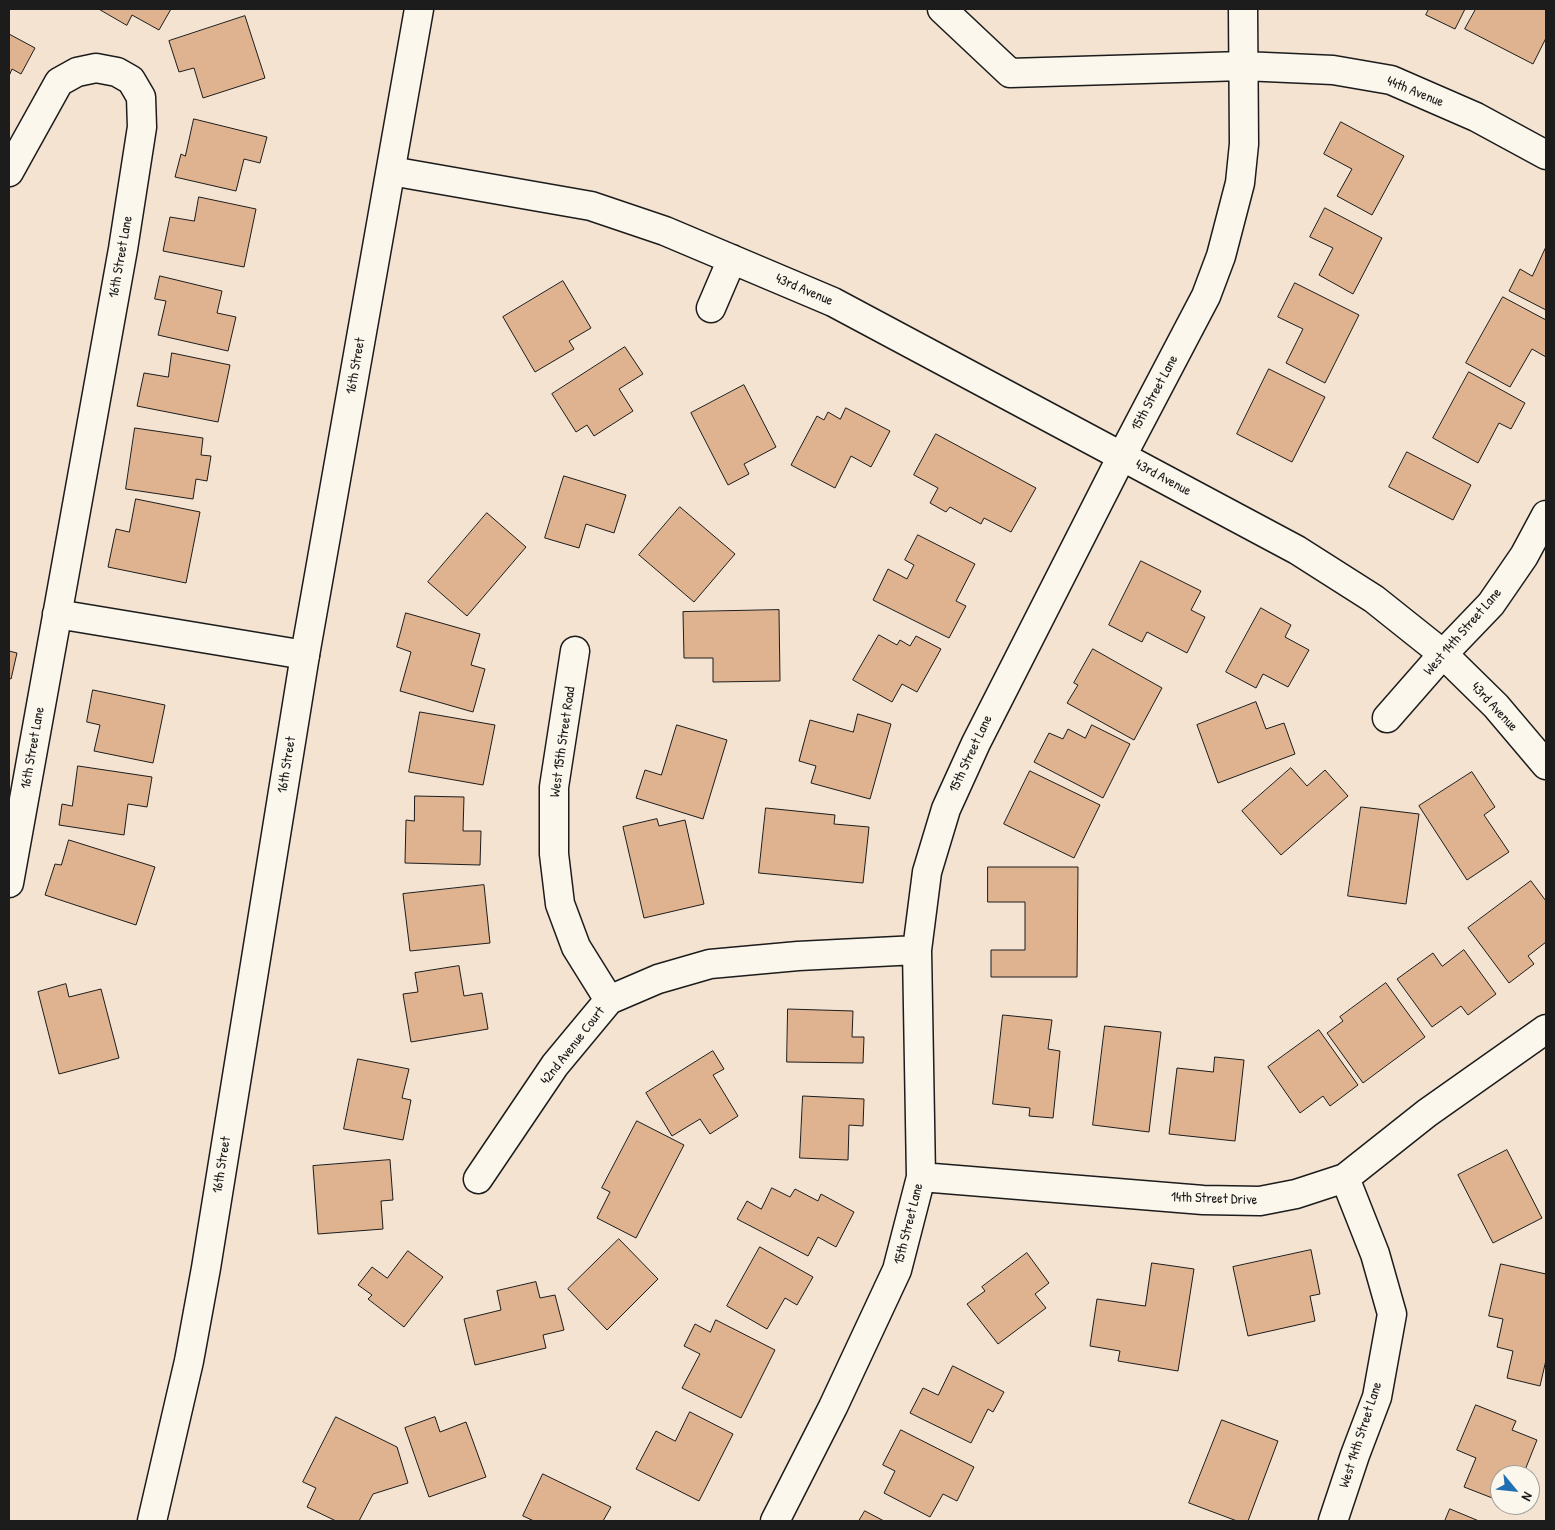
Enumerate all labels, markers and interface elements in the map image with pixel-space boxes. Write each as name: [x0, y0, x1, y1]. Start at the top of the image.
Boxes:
street label: 44th Avenue: [1384, 73, 1446, 111]
street label: 16th Street Lane: [106, 215, 136, 299]
street label: 43rd Avenue: [773, 270, 835, 310]
street label: 16th Street: [343, 336, 369, 396]
street label: 15th Street Lane: [1128, 352, 1182, 434]
street label: 43rd Avenue: [1132, 456, 1194, 500]
street label: West 14th Street Lane: [1420, 585, 1506, 679]
street label: 43rd Avenue: [1467, 679, 1521, 735]
street label: West 15th Street Road: [547, 686, 579, 798]
street label: 16th Street Lane: [18, 706, 48, 790]
street label: 15th Street Lane: [946, 713, 996, 795]
street label: 16th Street: [274, 735, 300, 795]
street label: 42nd Avenue Court: [537, 1004, 609, 1088]
street label: 16th Street: [209, 1135, 235, 1195]
street label: 15th Street Lane: [891, 1182, 927, 1266]
street label: 14th Street Drive: [1171, 1189, 1257, 1209]
street label: West 14th Street Lane: [1336, 1380, 1386, 1490]
north arrow: [1490, 1465, 1540, 1515]
text: N: [1518, 1489, 1538, 1505]

